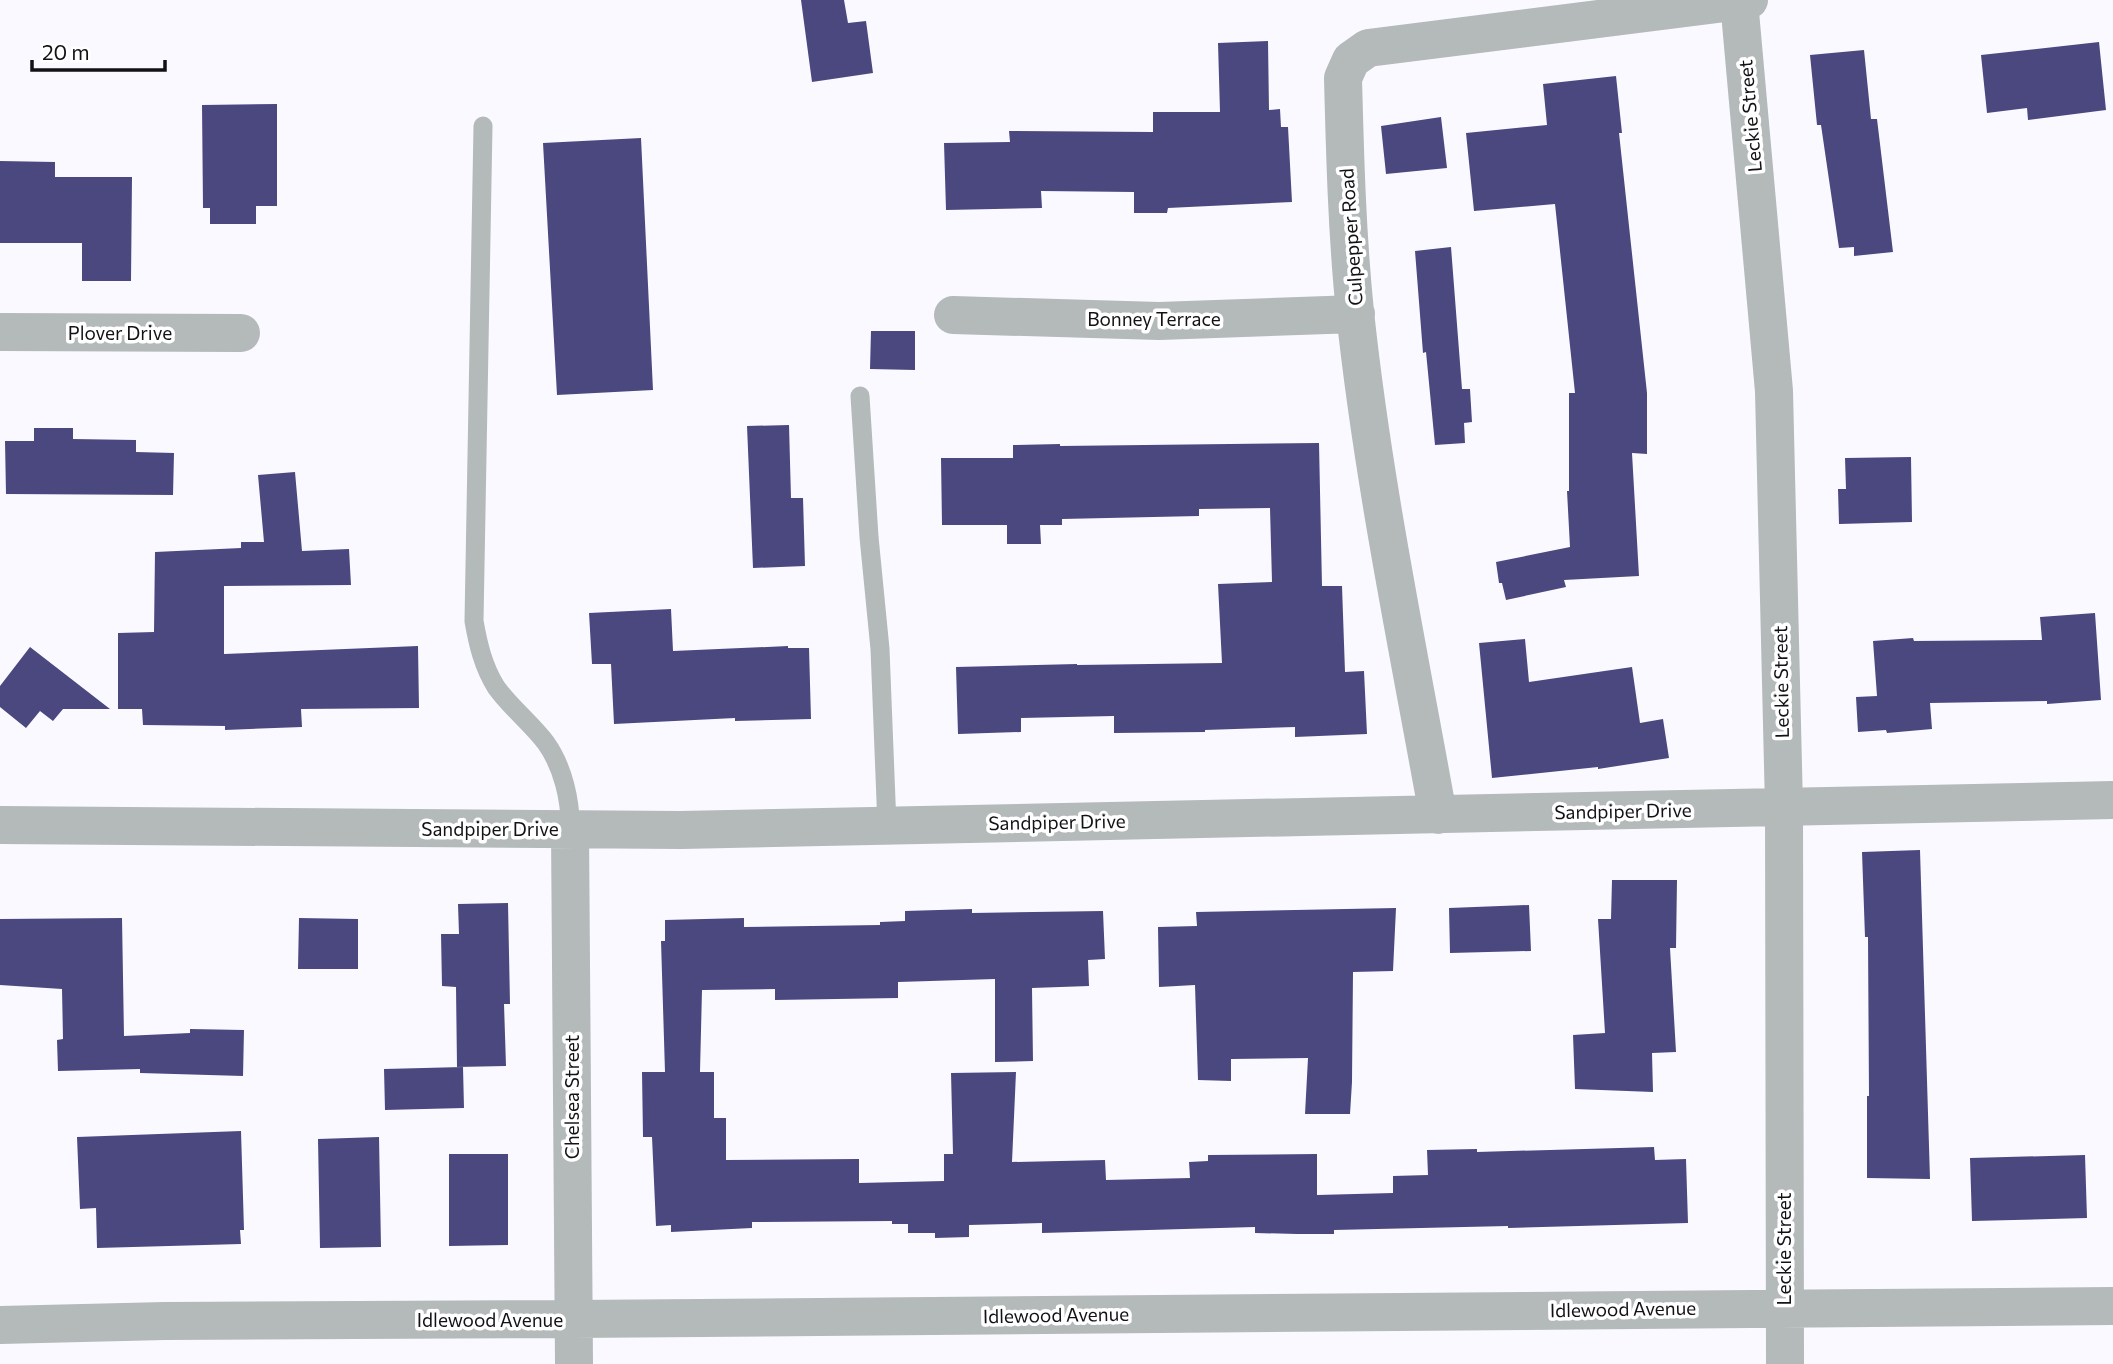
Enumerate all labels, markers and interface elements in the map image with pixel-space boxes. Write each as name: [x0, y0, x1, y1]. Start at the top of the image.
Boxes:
scale bar: [32, 28, 164, 72]
text: 20 m: [42, 39, 90, 64]
street label: Leckie Street: [1733, 59, 1766, 173]
street label: Culpepper Road: [1334, 167, 1367, 307]
street label: Bonney Terrace: [1087, 307, 1221, 330]
street label: Plover Drive: [68, 321, 172, 344]
street label: Leckie Street: [1768, 625, 1793, 739]
street label: Sandpiper Drive: [1554, 798, 1692, 823]
street label: Sandpiper Drive: [988, 809, 1126, 834]
street label: Sandpiper Drive: [421, 817, 559, 840]
street label: Chelsea Street: [560, 1034, 583, 1159]
street label: Leckie Street: [1772, 1192, 1795, 1305]
street label: Idlewood Avenue: [1550, 1296, 1696, 1321]
street label: Idlewood Avenue: [983, 1302, 1129, 1327]
street label: Idlewood Avenue: [417, 1308, 563, 1331]

